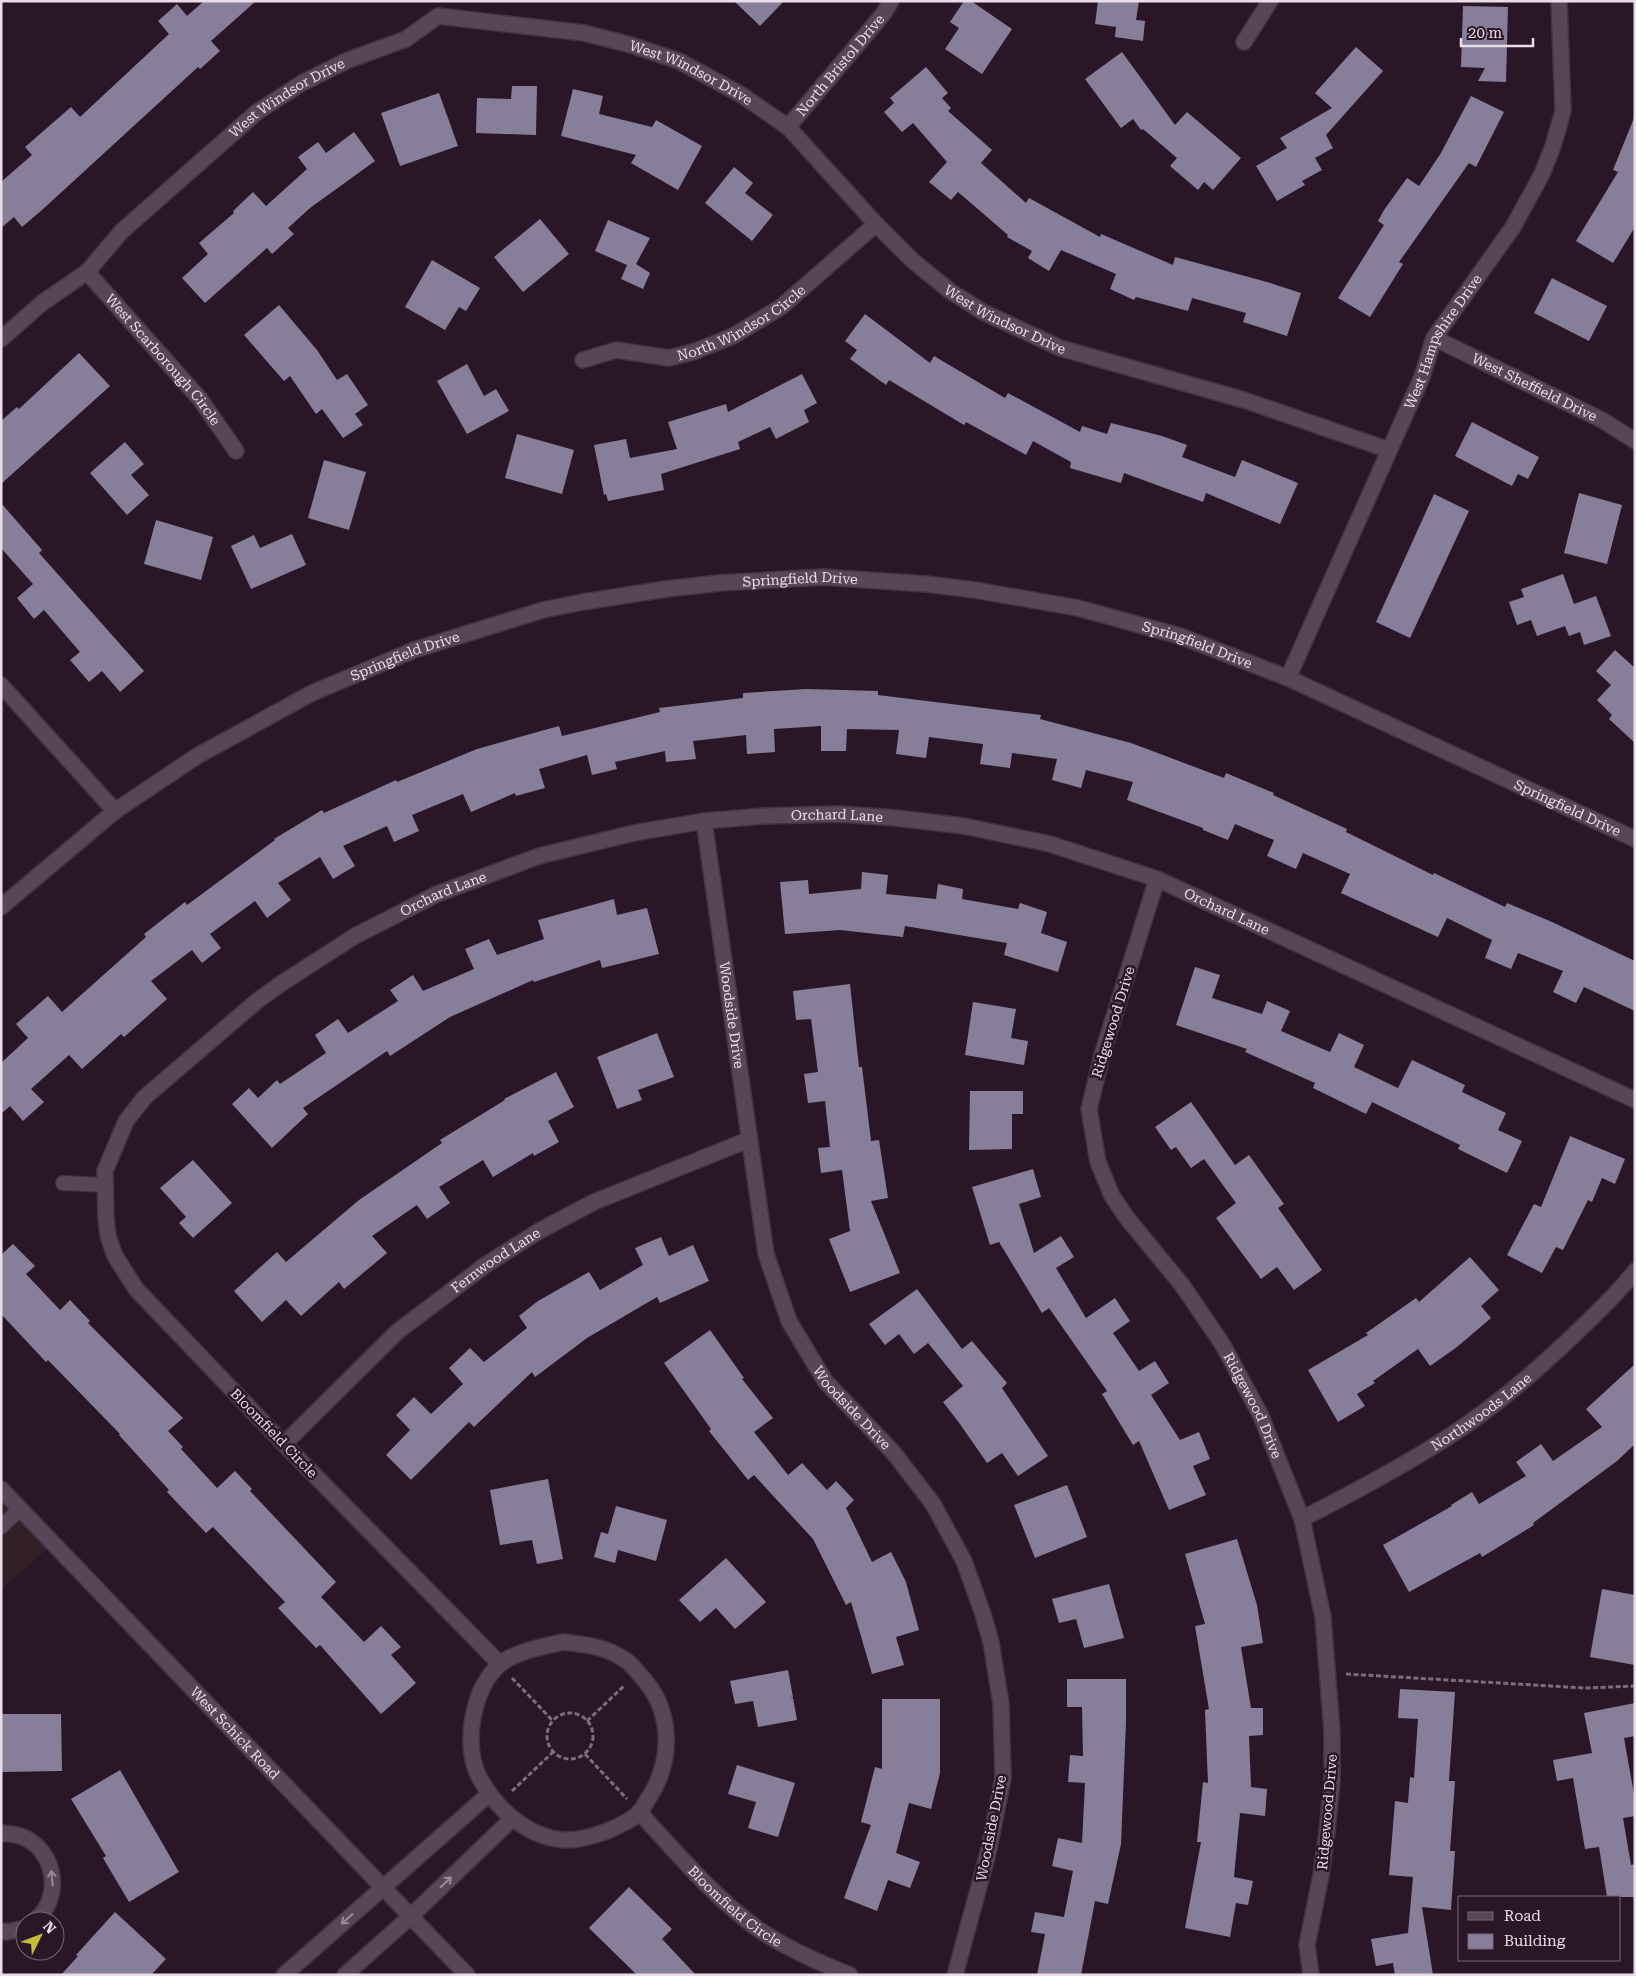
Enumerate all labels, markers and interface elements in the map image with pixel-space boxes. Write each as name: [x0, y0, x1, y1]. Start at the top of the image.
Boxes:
street label: North Bristol Drive: [793, 11, 888, 119]
scale bar: [1461, 15, 1534, 47]
text: 20 m: [1468, 24, 1503, 42]
street label: West Windsor Drive: [628, 37, 756, 109]
street label: West Windsor Drive: [226, 55, 348, 141]
street label: West Hampshire Drive: [1401, 271, 1485, 411]
street label: North Windsor Circle: [675, 281, 809, 364]
street label: West Windsor Drive: [941, 282, 1068, 357]
street label: West Scarborough Circle: [102, 291, 224, 429]
street label: West Sheffield Drive: [1470, 350, 1600, 425]
street label: Springfield Drive: [742, 569, 859, 590]
street label: Springfield Drive: [1141, 618, 1255, 671]
street label: Springfield Drive: [348, 628, 462, 684]
street label: Springfield Drive: [1512, 776, 1624, 839]
street label: Orchard Lane: [791, 806, 884, 825]
street label: Orchard Lane: [397, 868, 489, 920]
street label: Orchard Lane: [1181, 885, 1272, 938]
street label: Woodside Drive: [716, 961, 747, 1070]
street label: Ridgewood Drive: [1088, 964, 1138, 1080]
street label: Fernwood Lane: [448, 1224, 543, 1296]
street label: Ridgewood Drive: [1220, 1350, 1285, 1461]
street label: Woodside Drive: [810, 1363, 894, 1453]
street label: Northwoods Lane: [1428, 1369, 1535, 1454]
street label: Bloomfield Circle: [227, 1385, 321, 1481]
street label: West Schick Road: [187, 1683, 283, 1782]
street label: Ridgewood Drive: [1314, 1753, 1340, 1870]
street label: Woodside Drive: [973, 1773, 1009, 1882]
street label: Bloomfield Circle: [685, 1863, 785, 1950]
one-way arrow: [47, 1871, 57, 1887]
one-way arrow: [440, 1876, 453, 1888]
legend: [1458, 1896, 1621, 1961]
text: Road: [1504, 1907, 1541, 1925]
north arrow: [15, 1911, 65, 1961]
one-way arrow: [340, 1913, 353, 1925]
text: N: [40, 1918, 59, 1937]
text: Building: [1504, 1932, 1566, 1950]

